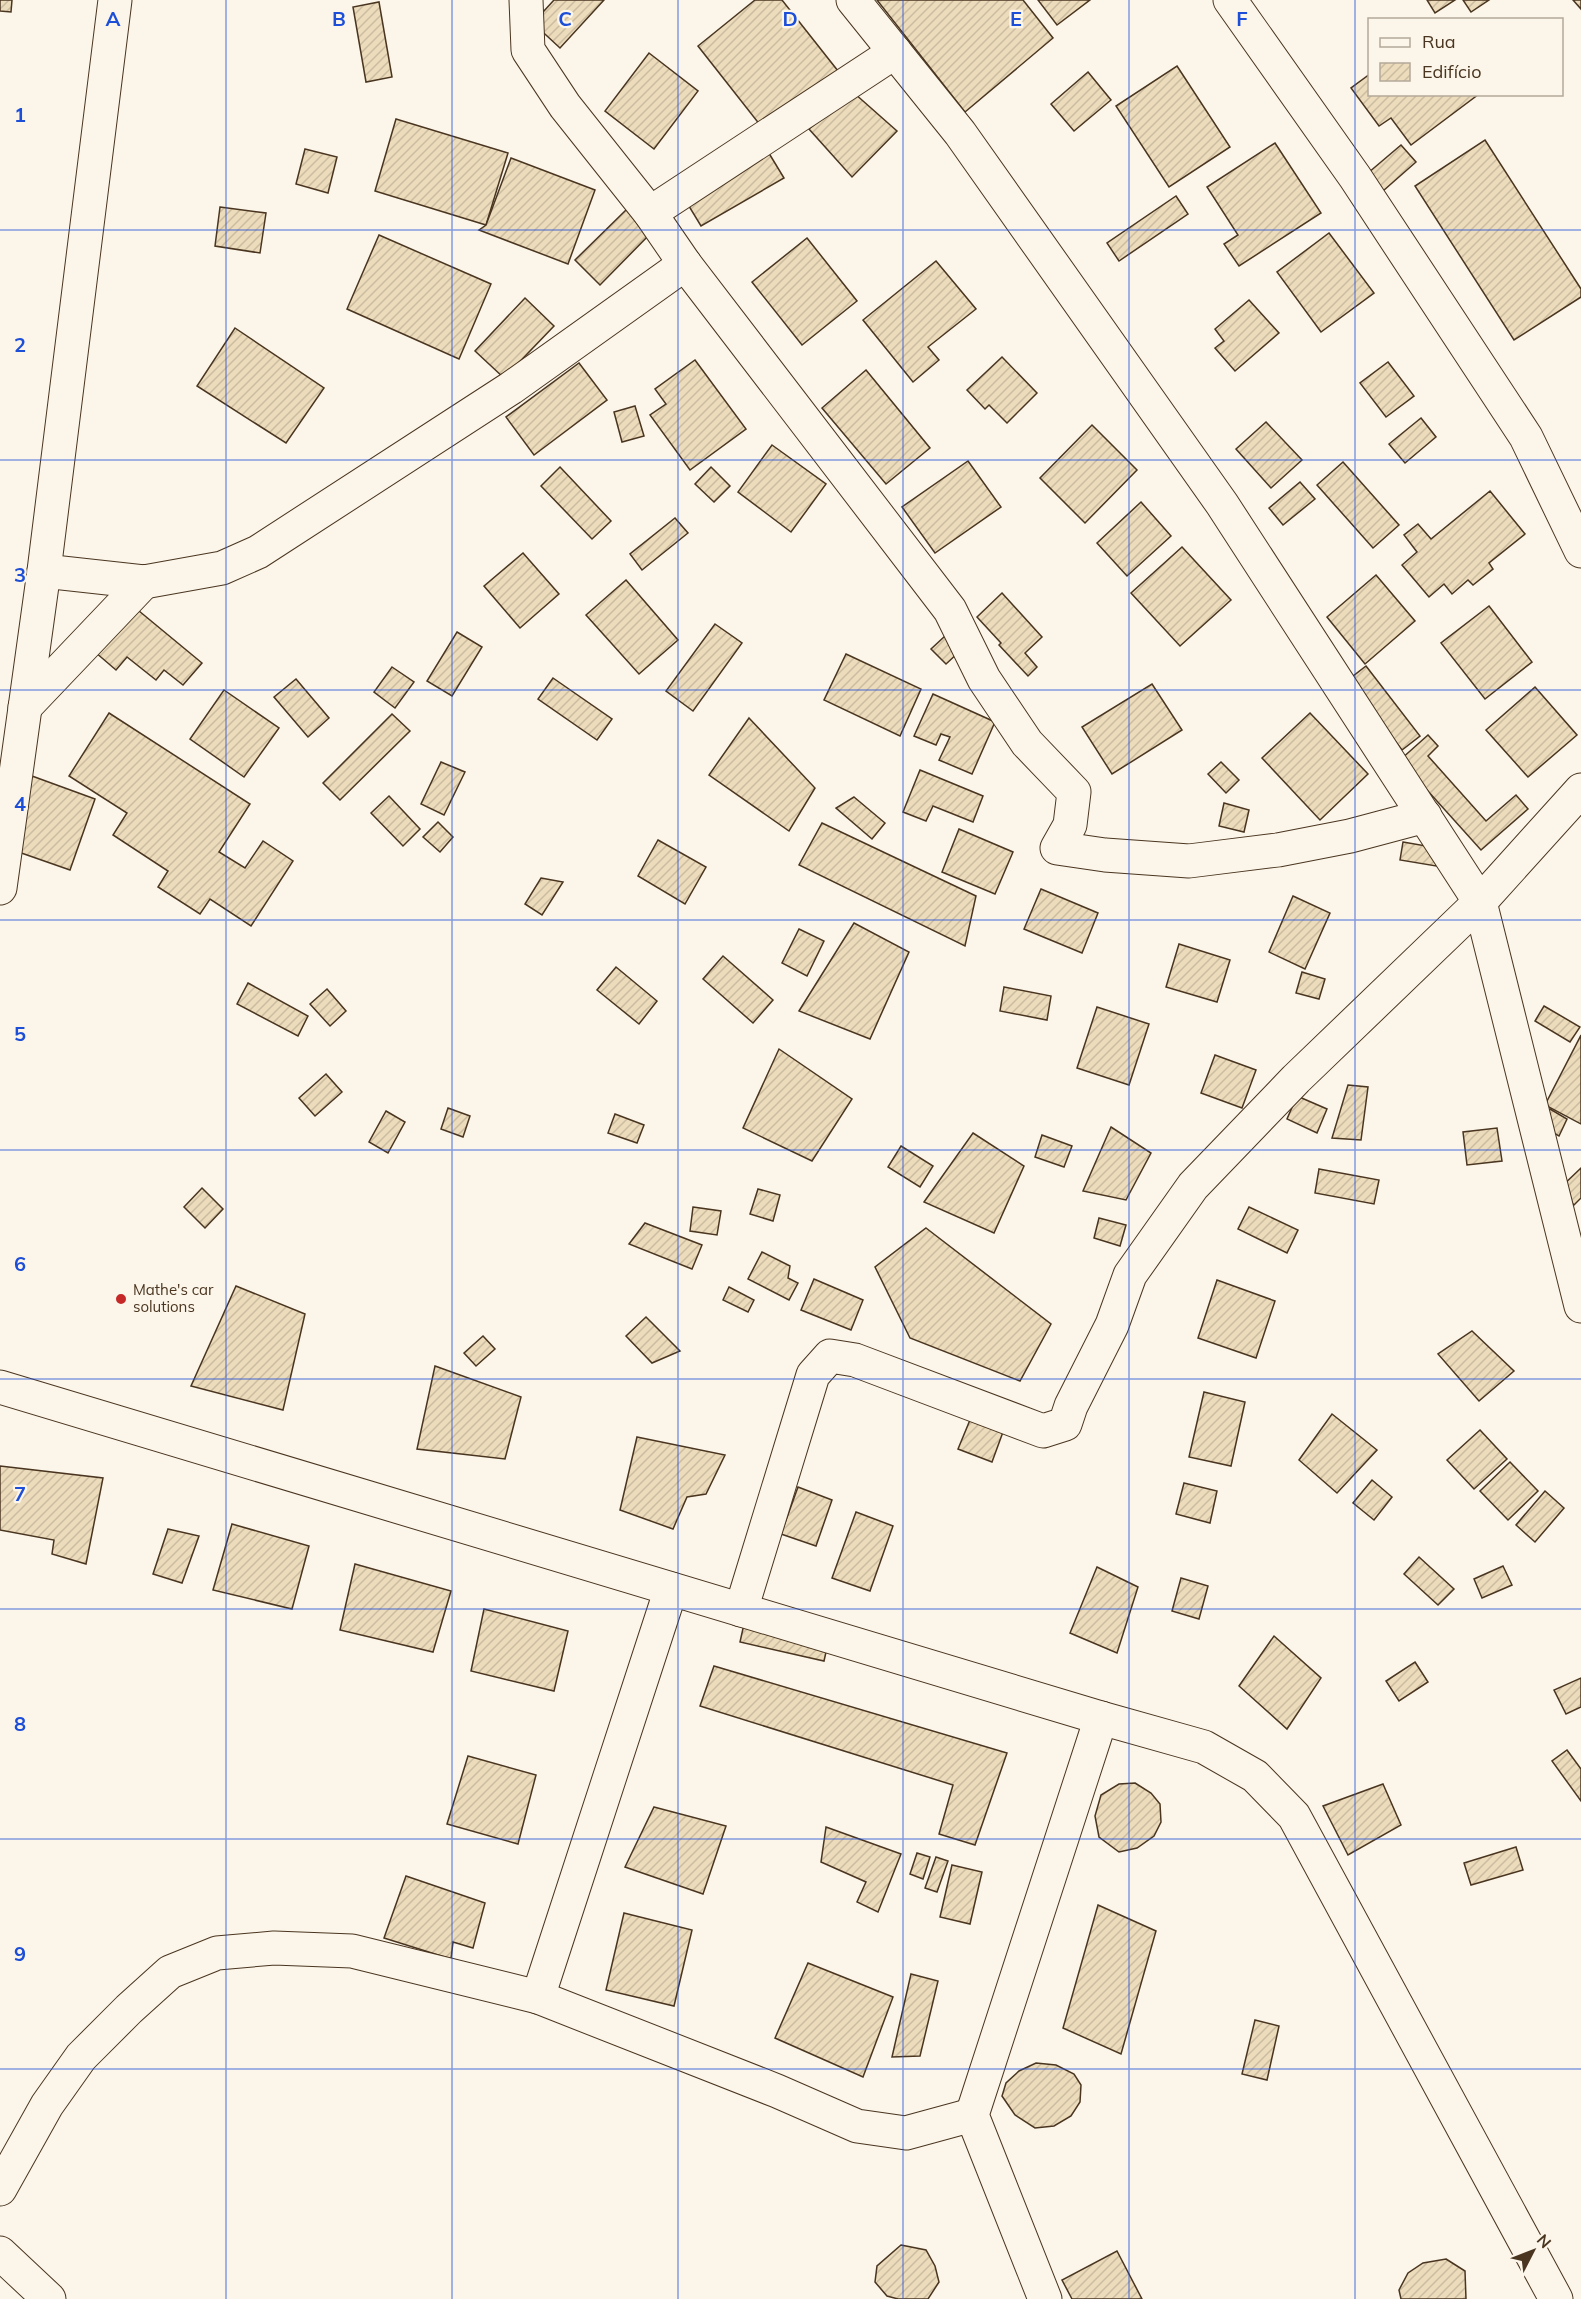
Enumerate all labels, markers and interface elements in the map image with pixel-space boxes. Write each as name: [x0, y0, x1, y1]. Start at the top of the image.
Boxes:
text: A: [106, 6, 121, 31]
text: B: [332, 6, 346, 31]
text: C: [558, 6, 572, 31]
text: D: [782, 6, 798, 31]
text: E: [1010, 6, 1022, 31]
text: F: [1236, 6, 1248, 31]
legend: [1368, 18, 1563, 96]
text: Rua: [1422, 30, 1456, 53]
text: Edifício: [1422, 60, 1481, 83]
text: 1: [14, 102, 26, 127]
text: 2: [14, 332, 26, 357]
text: 3: [14, 562, 26, 587]
text: 4: [14, 791, 26, 816]
text: 5: [14, 1021, 26, 1046]
text: 6: [14, 1251, 26, 1276]
place label: Mathe's car solutions: [133, 1280, 214, 1316]
marker: Mathe's car solutions: [114, 1292, 128, 1306]
text: 7: [14, 1481, 26, 1506]
text: 8: [14, 1711, 26, 1736]
text: 9: [14, 1941, 26, 1966]
north arrow: [1503, 2221, 1563, 2281]
text: N: [1533, 2230, 1556, 2252]

